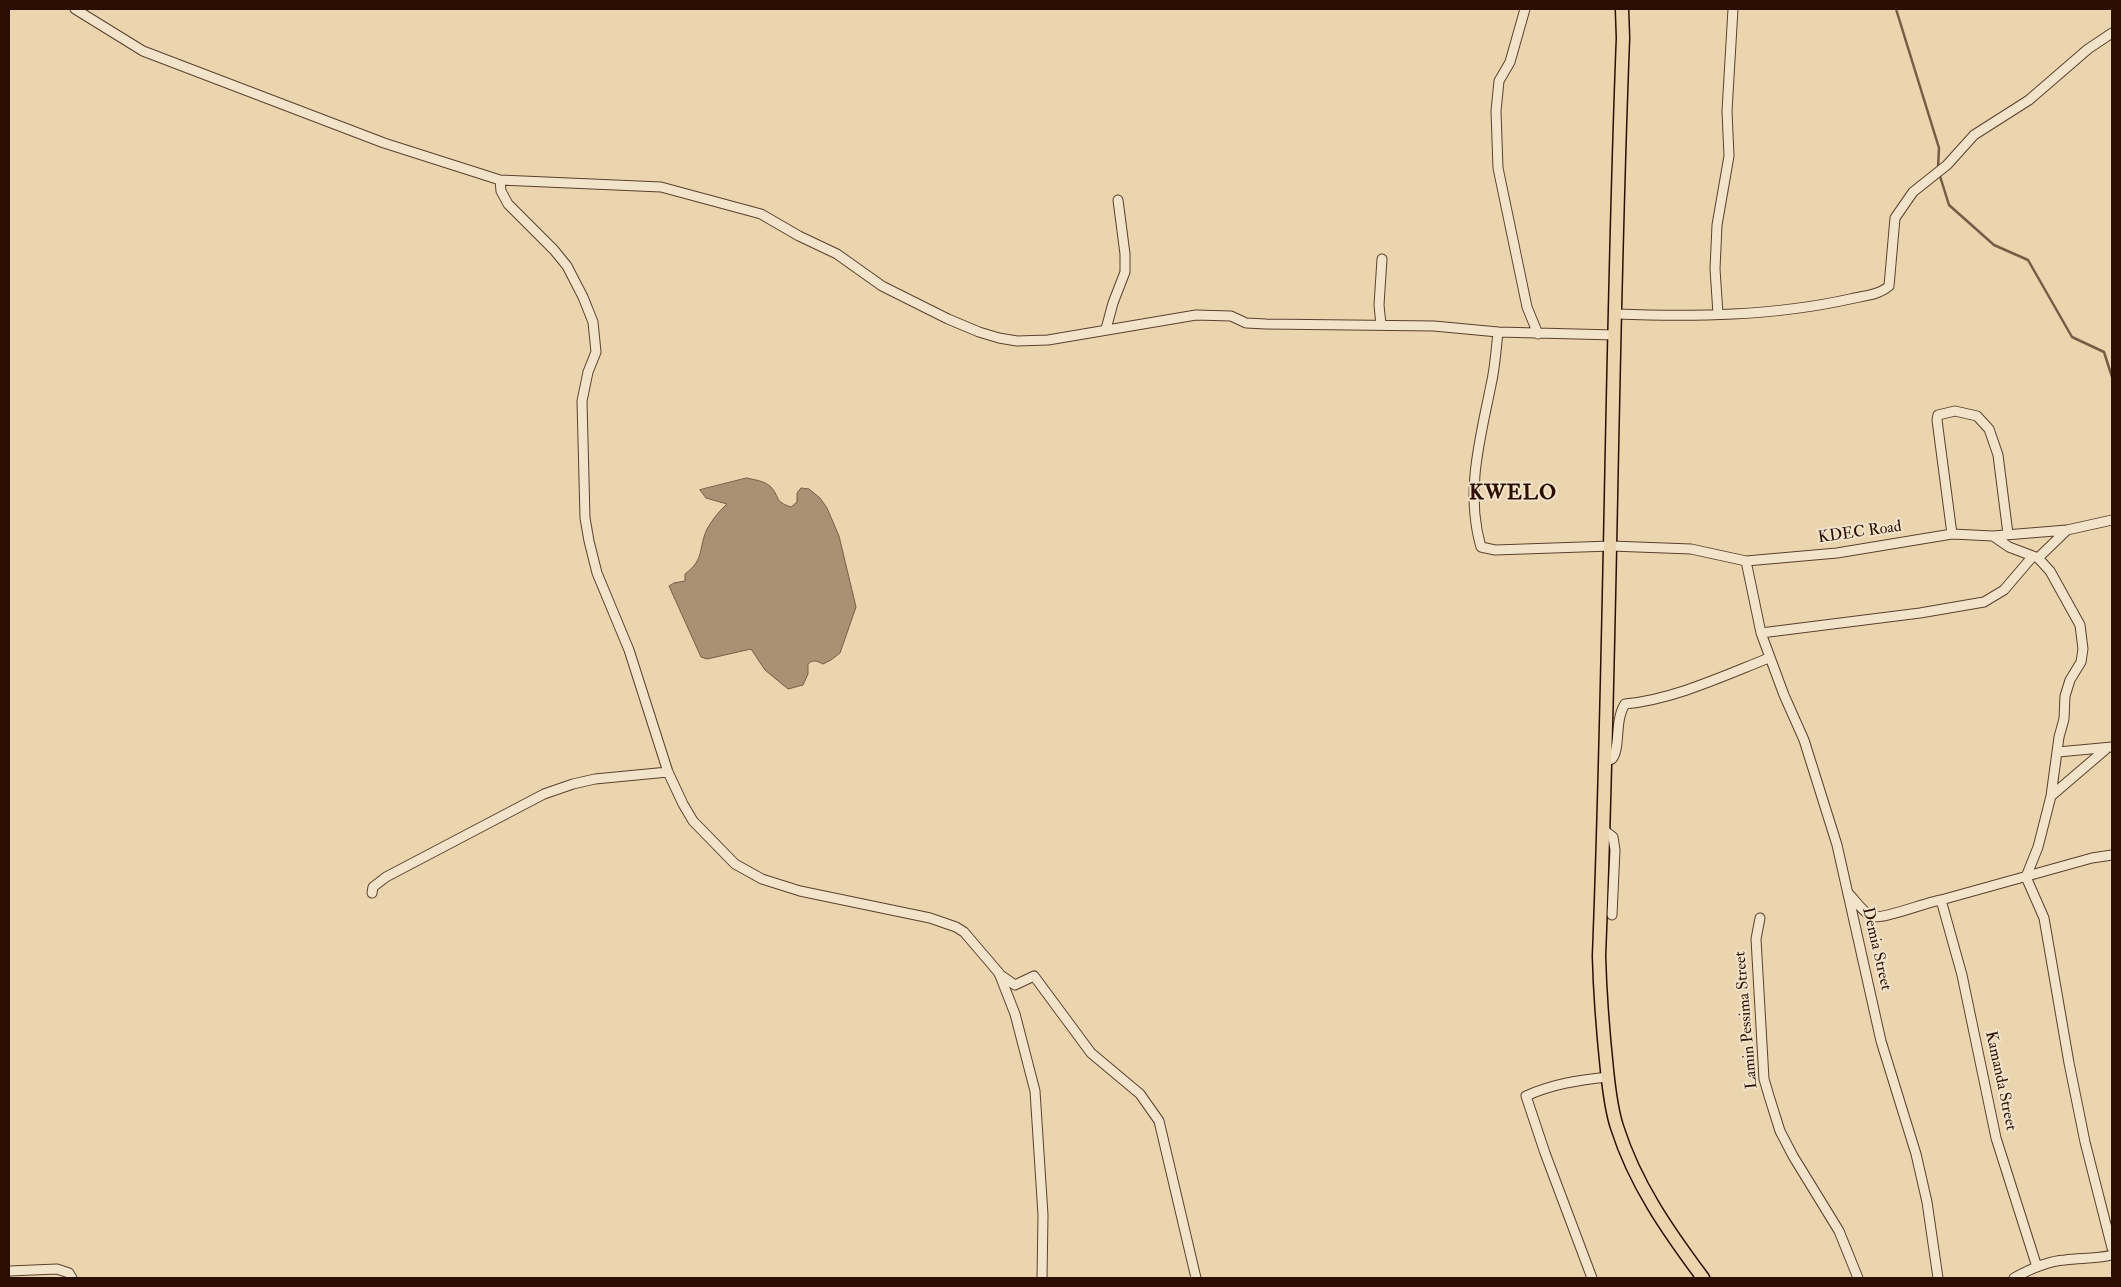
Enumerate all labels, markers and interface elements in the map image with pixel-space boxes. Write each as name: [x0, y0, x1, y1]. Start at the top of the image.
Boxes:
district label: KWELO: [1468, 481, 1558, 507]
street label: KDEC Road: [1817, 518, 1903, 548]
street label: Demia Street: [1857, 905, 1895, 993]
street label: Lamin Pessima Street: [1731, 950, 1763, 1090]
street label: Kamanda Street: [1980, 1029, 2020, 1133]

